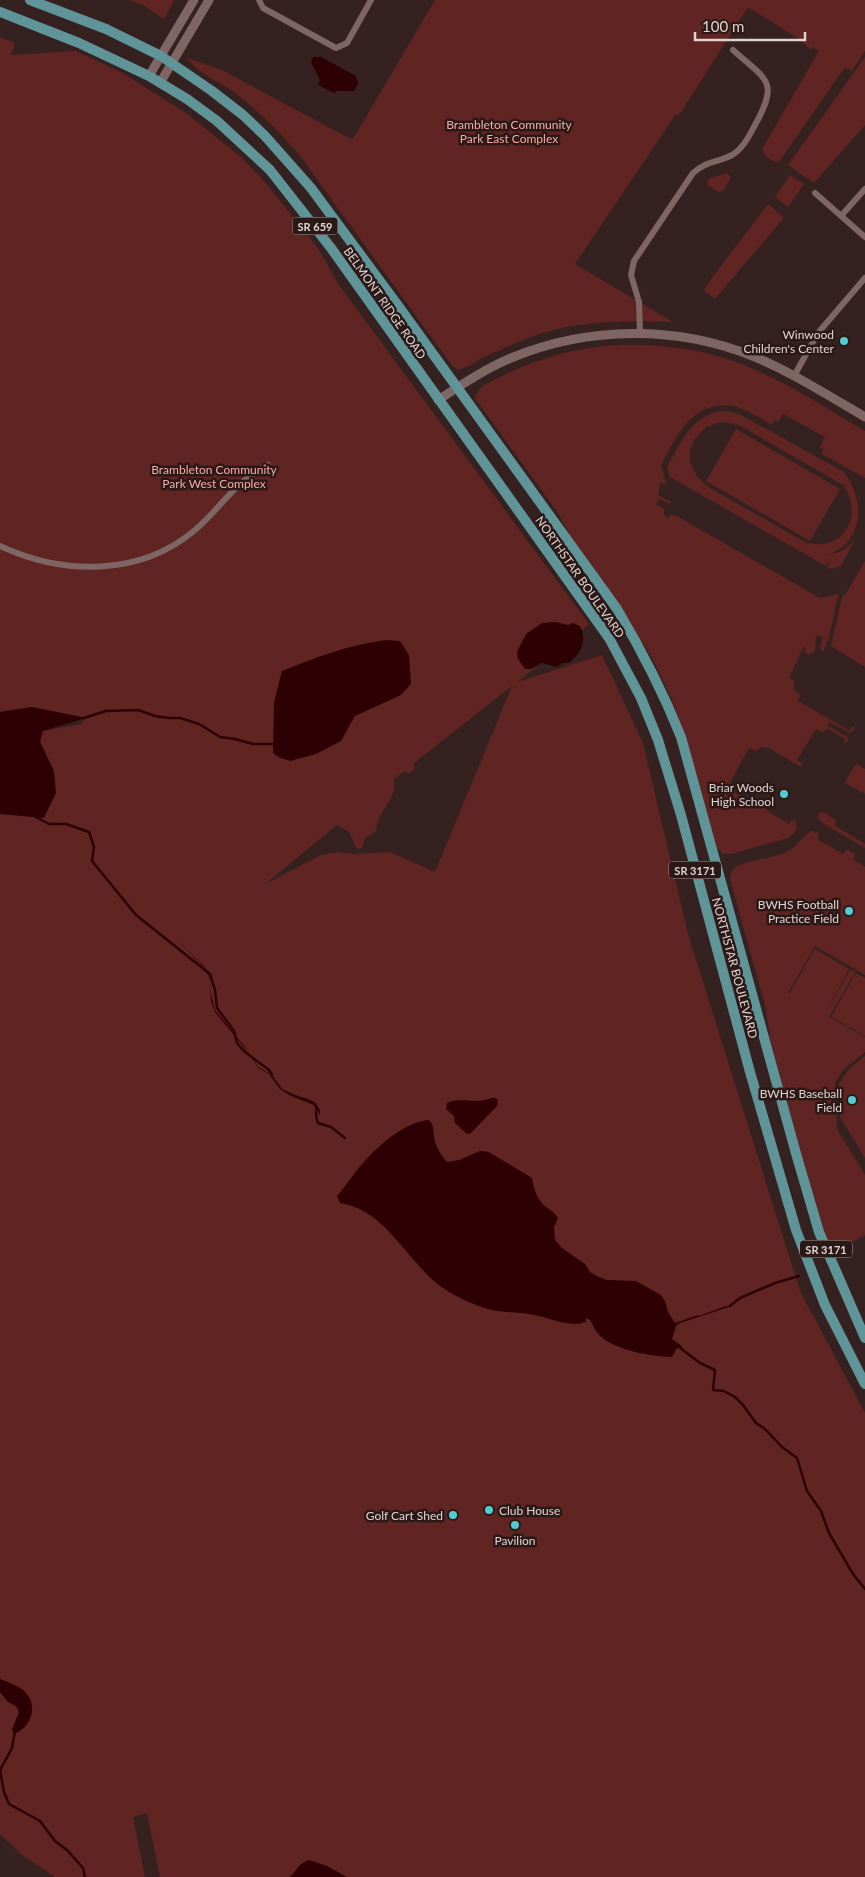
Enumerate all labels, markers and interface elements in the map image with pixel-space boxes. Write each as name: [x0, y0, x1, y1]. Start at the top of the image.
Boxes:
scale bar: [695, 10, 805, 42]
text: 100 m: [702, 17, 744, 35]
park label: Brambleton Community Park East Complex: [446, 117, 573, 146]
road number: SR 659: [292, 218, 338, 235]
street label: BELMONT RIDGE ROAD: [341, 244, 429, 362]
place label: Winwood Children's Center: [743, 327, 835, 356]
marker: Winwood Children's Center: [838, 335, 850, 347]
park label: Brambleton Community Park West Complex: [151, 462, 278, 491]
street label: NORTHSTAR BOULEVARD: [532, 513, 628, 641]
place label: Briar Woods High School: [709, 780, 774, 809]
marker: Briar Woods High School: [778, 788, 790, 800]
road number: SR 3171: [669, 862, 721, 878]
street label: NORTHSTAR BOULEVARD: [709, 896, 761, 1040]
place label: BWHS Football Practice Field: [758, 897, 839, 926]
marker: BWHS Football Practice Field: [843, 905, 855, 917]
place label: BWHS Baseball Field: [760, 1086, 842, 1115]
marker: BWHS Baseball Field: [846, 1094, 858, 1106]
road number: SR 3171: [800, 1240, 852, 1258]
place label: Club House: [499, 1503, 560, 1518]
marker: Club House: [483, 1504, 495, 1516]
place label: Golf Cart Shed: [366, 1508, 443, 1523]
marker: Golf Cart Shed: [447, 1509, 459, 1521]
marker: Pavilion: [509, 1519, 521, 1531]
place label: Pavilion: [494, 1533, 536, 1548]

